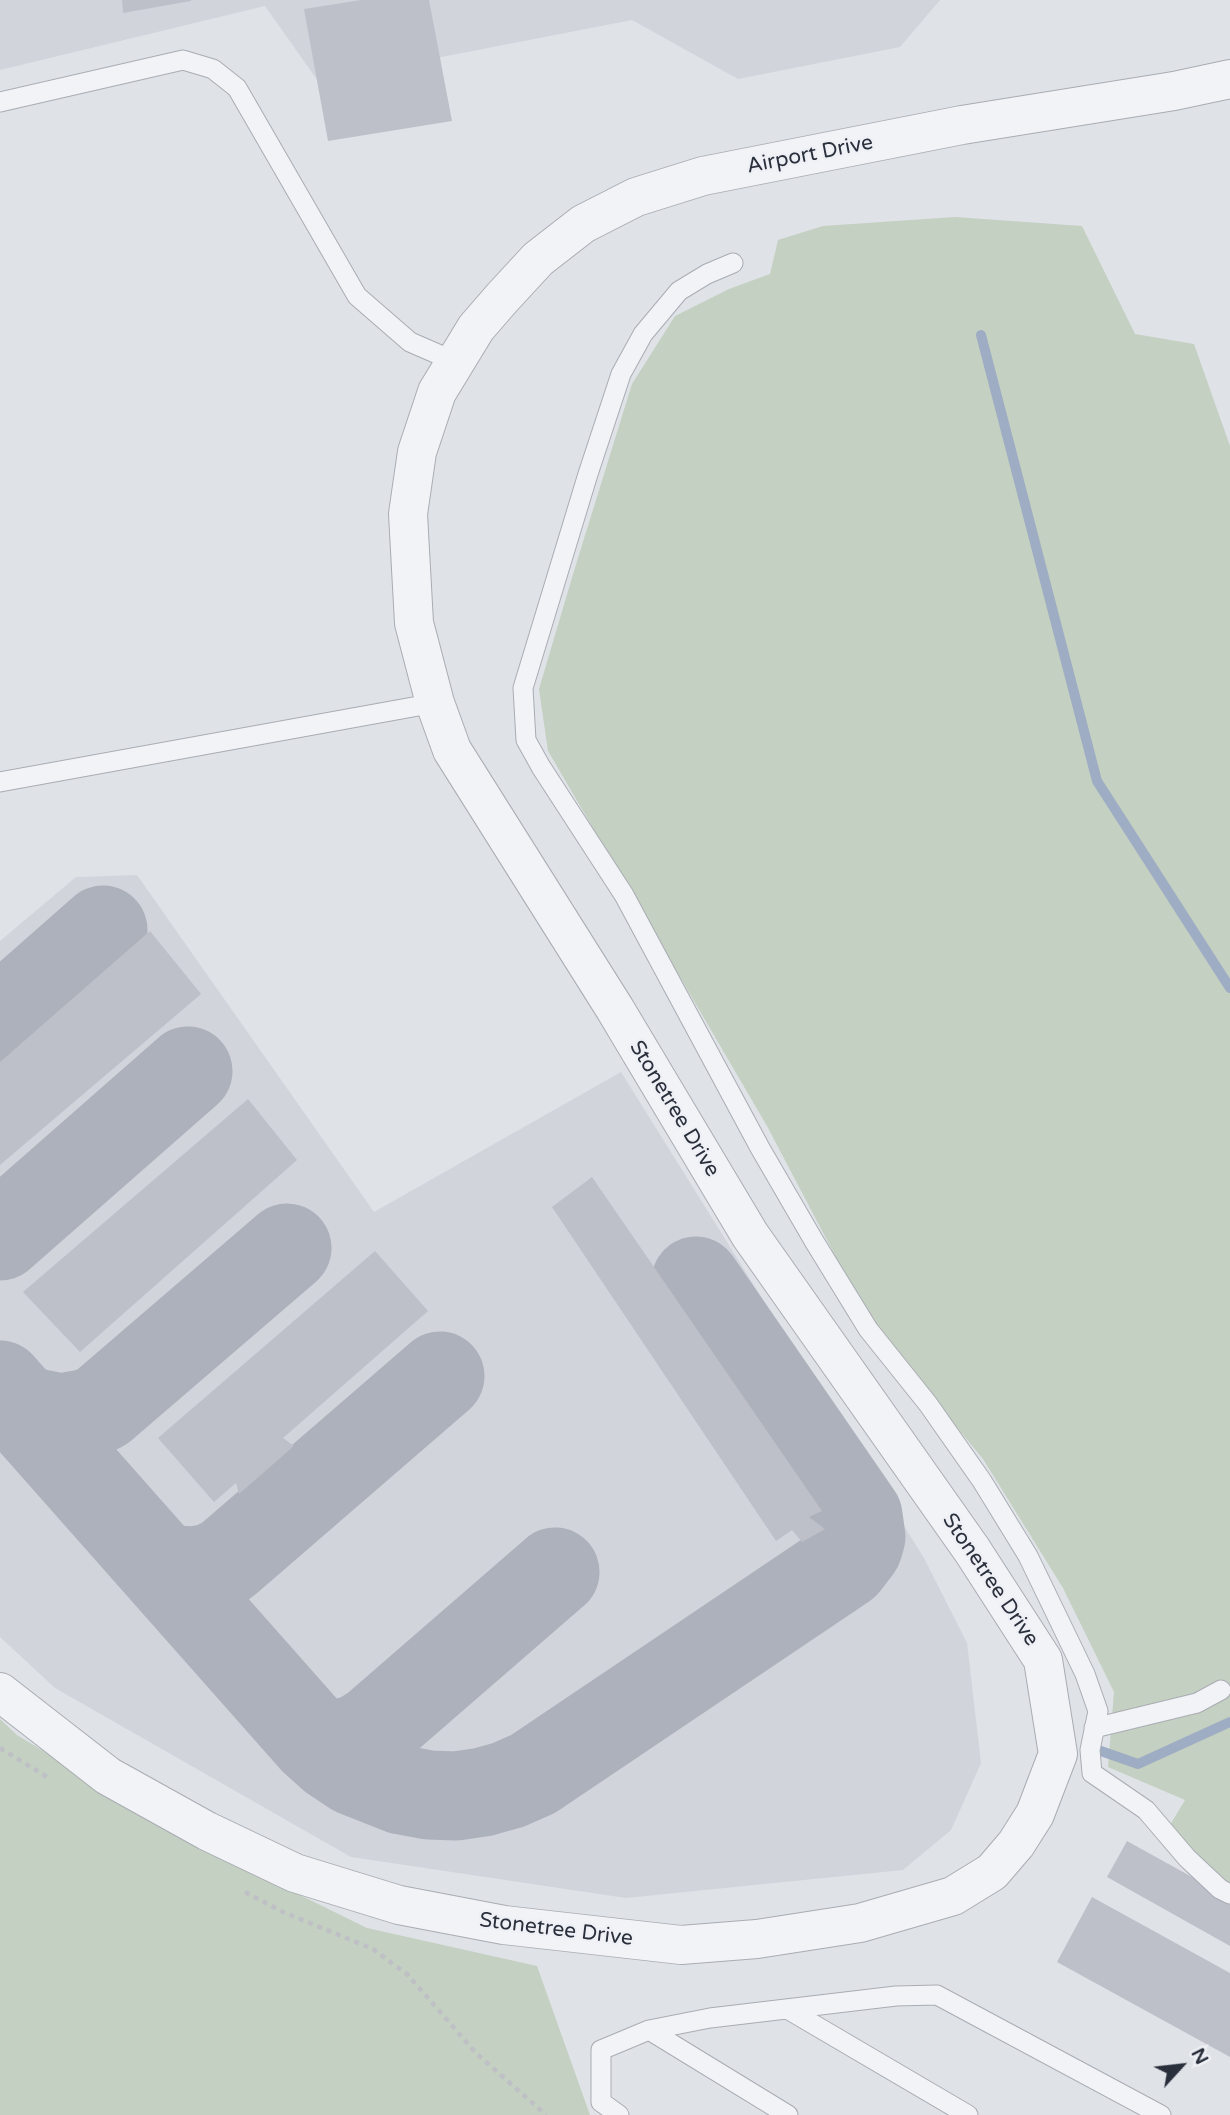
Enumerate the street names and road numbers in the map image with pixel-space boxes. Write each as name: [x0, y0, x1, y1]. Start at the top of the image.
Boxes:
street label: Airport Drive: [745, 130, 875, 180]
street label: Stonetree Drive: [623, 1036, 725, 1182]
street label: Stonetree Drive: [936, 1509, 1044, 1651]
street label: Stonetree Drive: [478, 1908, 634, 1952]

